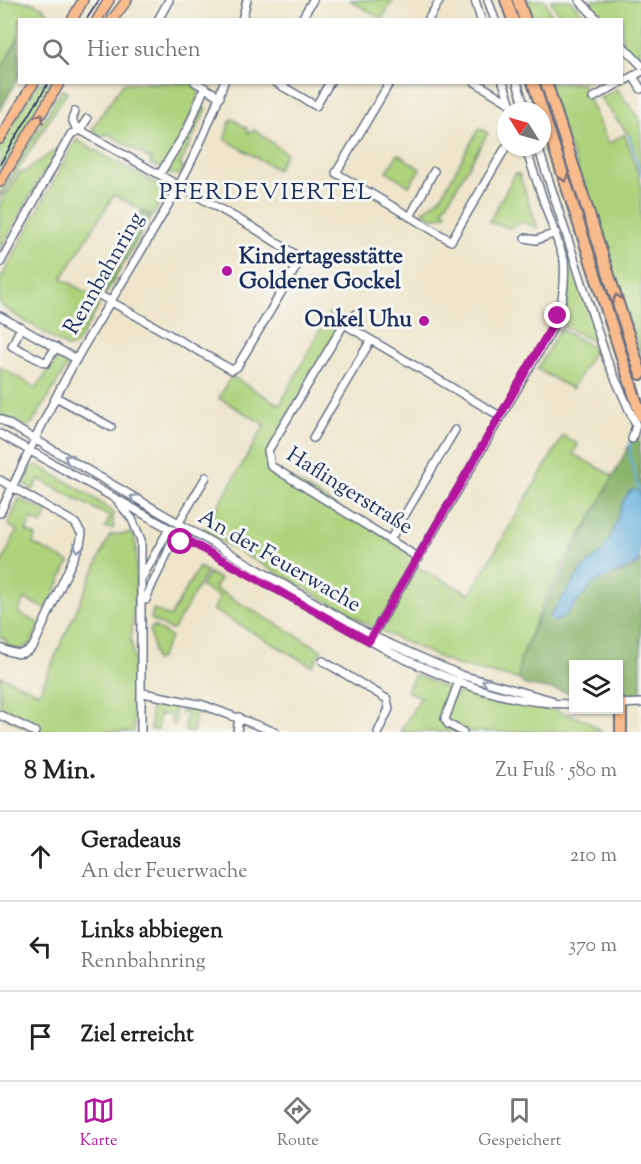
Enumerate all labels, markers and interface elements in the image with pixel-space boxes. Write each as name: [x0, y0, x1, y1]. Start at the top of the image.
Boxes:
search box: [18, 18, 623, 84]
icon: search: [39, 35, 72, 68]
text: Hier suchen: [87, 35, 201, 67]
north arrow: [497, 102, 551, 156]
one-way arrow: [32, 113, 44, 123]
one-way arrow: [557, 172, 569, 183]
district label: PFERDEVIERTEL: [159, 176, 373, 210]
street label: Rennbahnring: [57, 206, 153, 341]
place label: Kindertagesstätte Goldener Gockel: [239, 242, 403, 299]
marker: Kindertagesstätte Goldener Gockel: [220, 264, 234, 278]
one-way arrow: [612, 293, 624, 304]
route end: [544, 302, 570, 328]
place label: Onkel Uhu: [304, 305, 412, 337]
marker: Onkel Uhu: [417, 314, 431, 328]
street label: Haflingerstraße: [279, 440, 419, 544]
one-way arrow: [64, 454, 74, 466]
one-way arrow: [130, 493, 140, 505]
street label: An der Feuerwache: [192, 502, 366, 622]
route start: [167, 528, 193, 554]
one-way arrow: [73, 542, 85, 553]
map controls: [569, 660, 623, 714]
button: layers: [569, 660, 623, 714]
one-way arrow: [481, 677, 492, 689]
text: 8 Min.: [24, 753, 96, 790]
text: Zu Fuß · 580 m: [495, 757, 617, 786]
text: Geradeaus: [81, 826, 181, 858]
icon: ahead: [24, 840, 57, 873]
text: 210 m: [570, 842, 617, 871]
text: An der Feuerwache: [81, 858, 248, 887]
text: Links abbiegen: [81, 916, 223, 948]
icon: left: [24, 930, 57, 963]
text: 370 m: [568, 932, 617, 961]
text: Rennbahnring: [81, 948, 206, 977]
icon: arrive: [24, 1020, 57, 1053]
text: Ziel erreicht: [81, 1020, 194, 1052]
tab: Karte: [80, 1094, 117, 1153]
tab: Route: [277, 1094, 319, 1153]
tab: Gespeichert: [478, 1094, 561, 1153]

